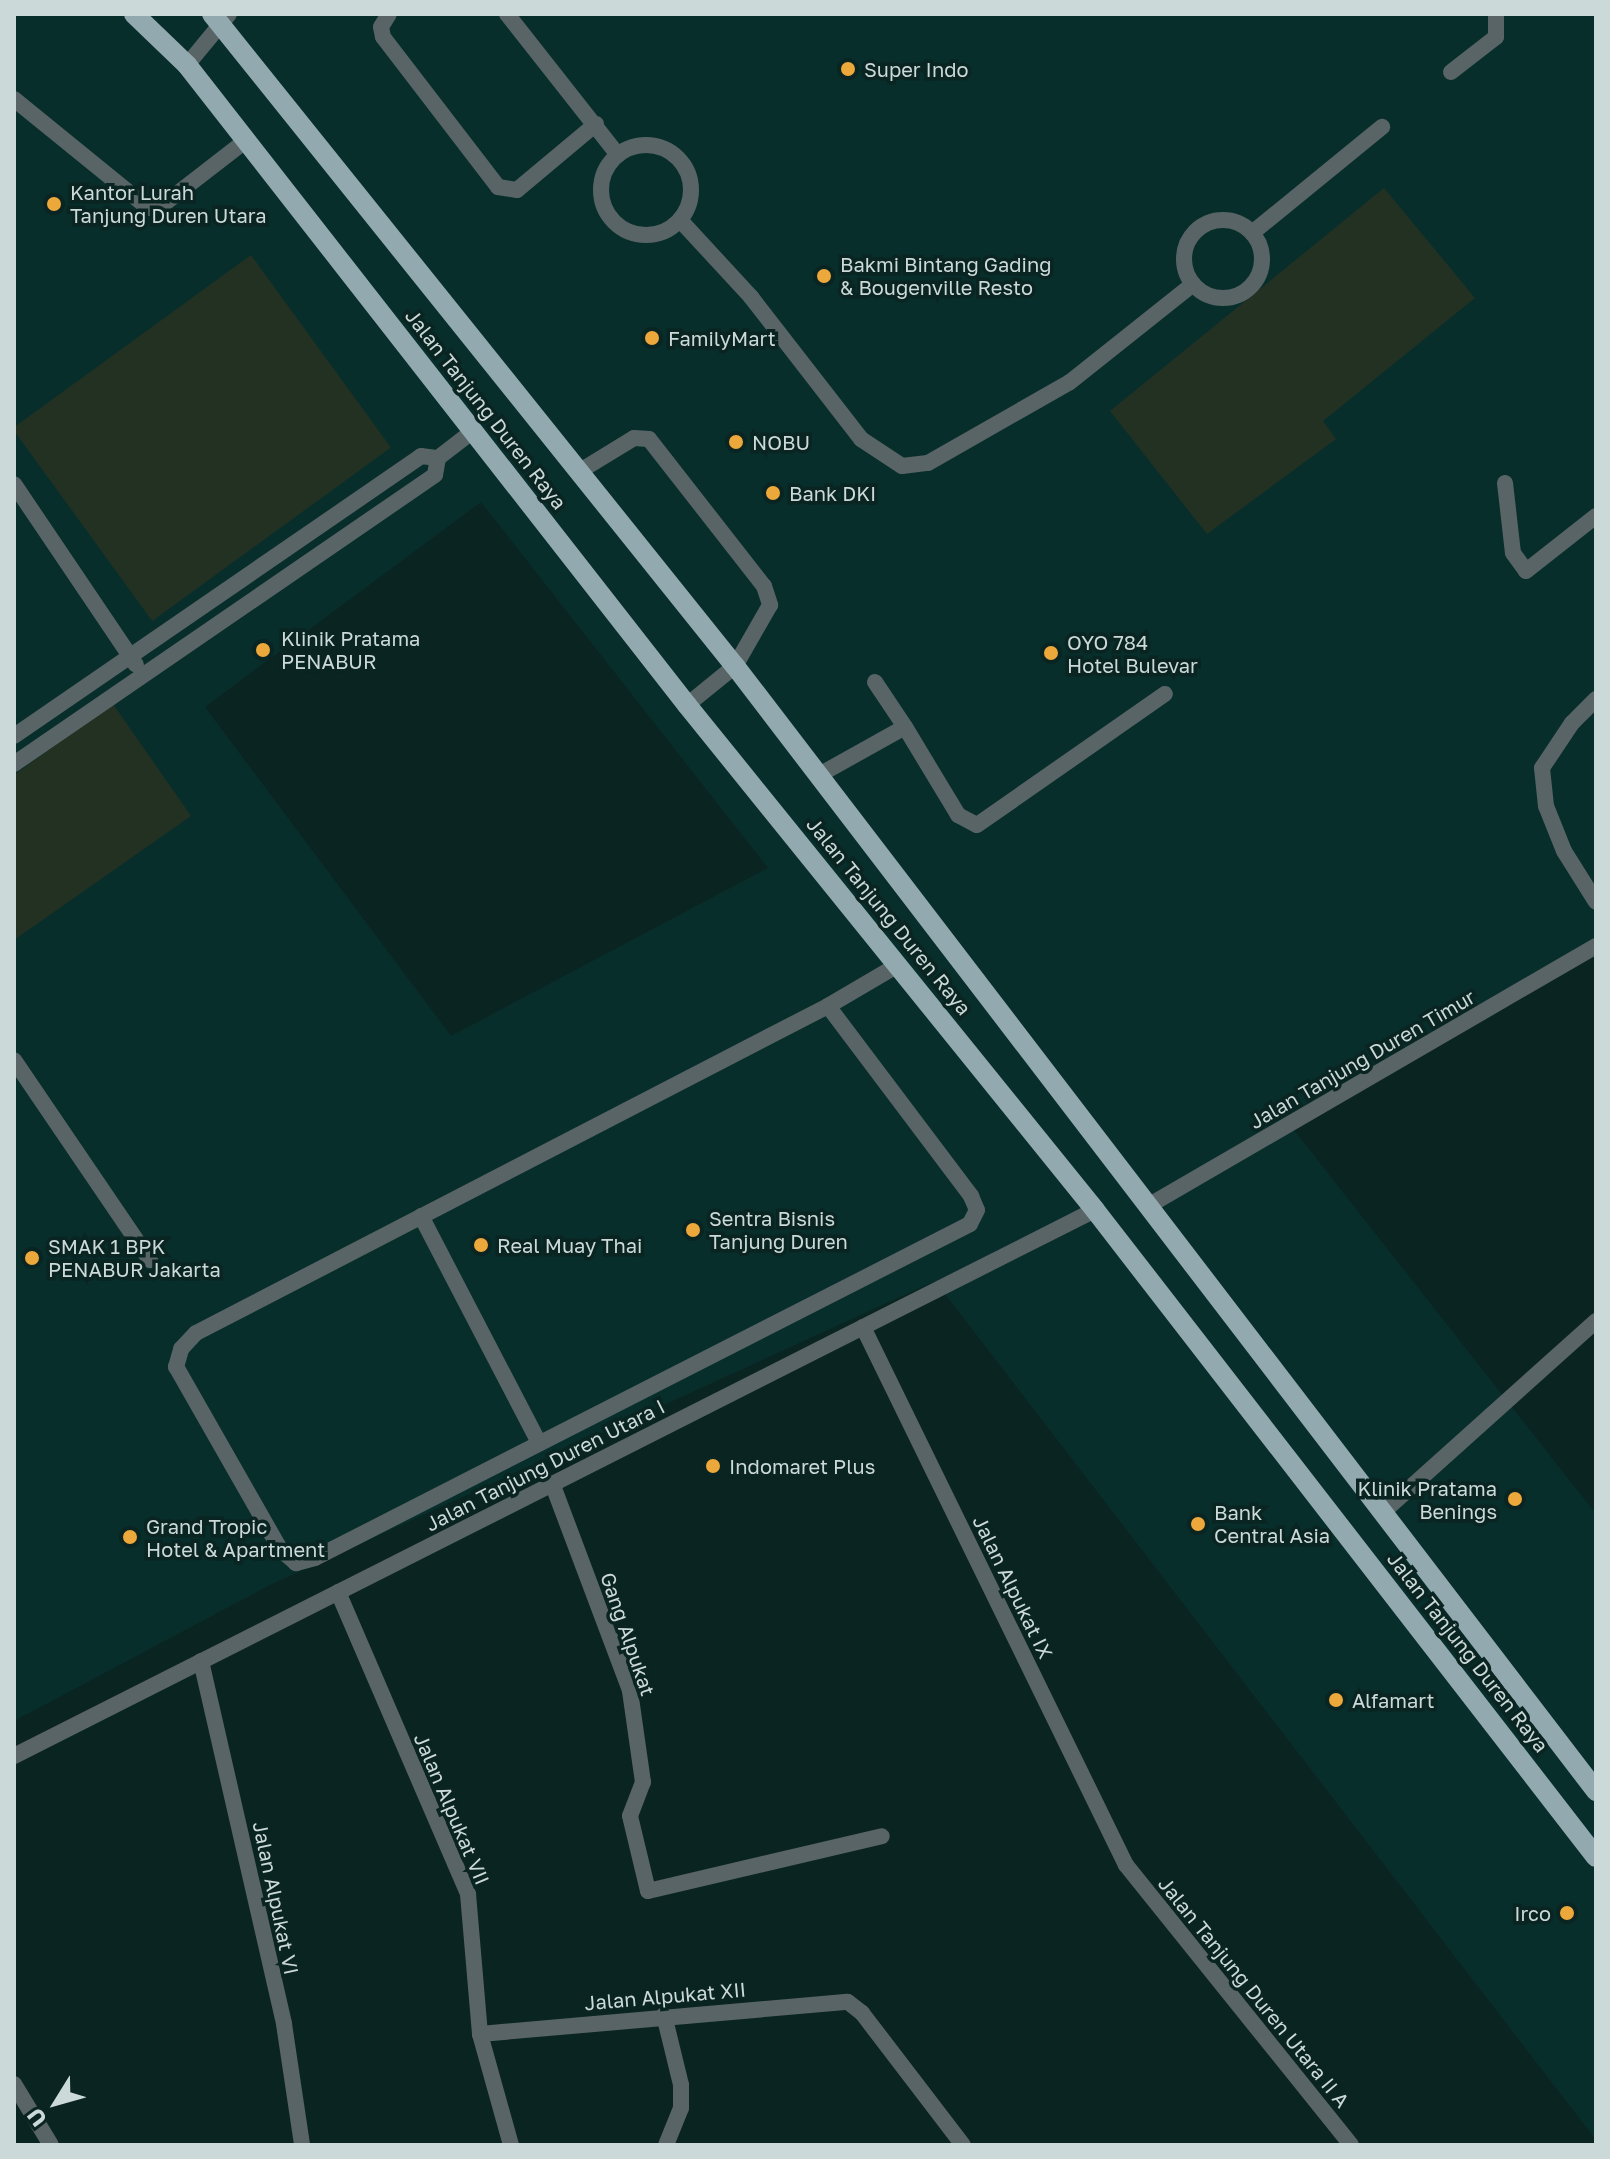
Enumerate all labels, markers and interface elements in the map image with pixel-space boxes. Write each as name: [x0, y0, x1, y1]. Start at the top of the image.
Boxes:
place label: Super Indo: [864, 57, 968, 81]
marker: Super Indo: [839, 60, 857, 78]
place label: Kantor Lurah Tanjung Duren Utara: [70, 180, 267, 227]
marker: Kantor Lurah Tanjung Duren Utara: [45, 195, 63, 213]
place label: Bakmi Bintang Gading & Bougenville Resto: [840, 252, 1051, 299]
marker: Bakmi Bintang Gading & Bougenville Resto: [815, 267, 833, 285]
street label: Jalan Tanjung Duren Raya: [400, 304, 572, 514]
place label: FamilyMart: [668, 326, 776, 350]
marker: FamilyMart: [643, 329, 661, 347]
place label: NOBU: [752, 430, 810, 454]
marker: NOBU: [727, 433, 745, 451]
place label: Bank DKI: [789, 481, 876, 505]
marker: Bank DKI: [764, 484, 782, 502]
place label: Klinik Pratama PENABUR: [281, 626, 420, 673]
place label: OYO 784 Hotel Bulevar: [1067, 630, 1198, 677]
marker: Klinik Pratama PENABUR: [252, 639, 274, 661]
marker: OYO 784 Hotel Bulevar: [1042, 644, 1060, 662]
street label: Jalan Tanjung Duren Raya: [802, 812, 976, 1020]
street label: Jalan Tanjung Duren Timur: [1245, 984, 1479, 1134]
place label: Sentra Bisnis Tanjung Duren: [709, 1206, 848, 1253]
marker: Sentra Bisnis Tanjung Duren: [684, 1221, 702, 1239]
place label: Real Muay Thai: [497, 1233, 642, 1257]
place label: SMAK 1 BPK PENABUR Jakarta: [48, 1234, 221, 1281]
marker: Real Muay Thai: [472, 1236, 490, 1254]
marker: SMAK 1 BPK PENABUR Jakarta: [23, 1249, 41, 1267]
street label: Jalan Tanjung Duren Utara I: [421, 1394, 669, 1536]
place label: Indomaret Plus: [729, 1454, 875, 1478]
marker: Indomaret Plus: [704, 1457, 722, 1475]
place label: Klinik Pratama Benings: [1358, 1476, 1497, 1523]
marker: Klinik Pratama Benings: [1504, 1488, 1526, 1510]
place label: Bank Central Asia: [1214, 1500, 1330, 1547]
street label: Jalan Alpukat IX: [968, 1512, 1058, 1662]
place label: Grand Tropic Hotel & Apartment: [146, 1514, 325, 1561]
marker: Bank Central Asia: [1189, 1515, 1207, 1533]
marker: Grand Tropic Hotel & Apartment: [121, 1528, 139, 1546]
street label: Jalan Tanjung Duren Raya: [1382, 1547, 1554, 1757]
street label: Gang Alpukat: [596, 1569, 660, 1699]
place label: Alfamart: [1352, 1688, 1434, 1712]
marker: Alfamart: [1327, 1691, 1345, 1709]
street label: Jalan Alpukat VII: [409, 1730, 495, 1888]
street label: Jalan Alpukat VI: [248, 1819, 304, 1977]
street label: Jalan Tanjung Duren Utara II A: [1153, 1872, 1355, 2112]
place label: Irco: [1514, 1901, 1551, 1925]
marker: Irco: [1558, 1904, 1576, 1922]
street label: Jalan Alpukat XII: [583, 1977, 747, 2015]
north arrow: [16, 2063, 96, 2143]
text: U: [21, 2103, 52, 2132]

